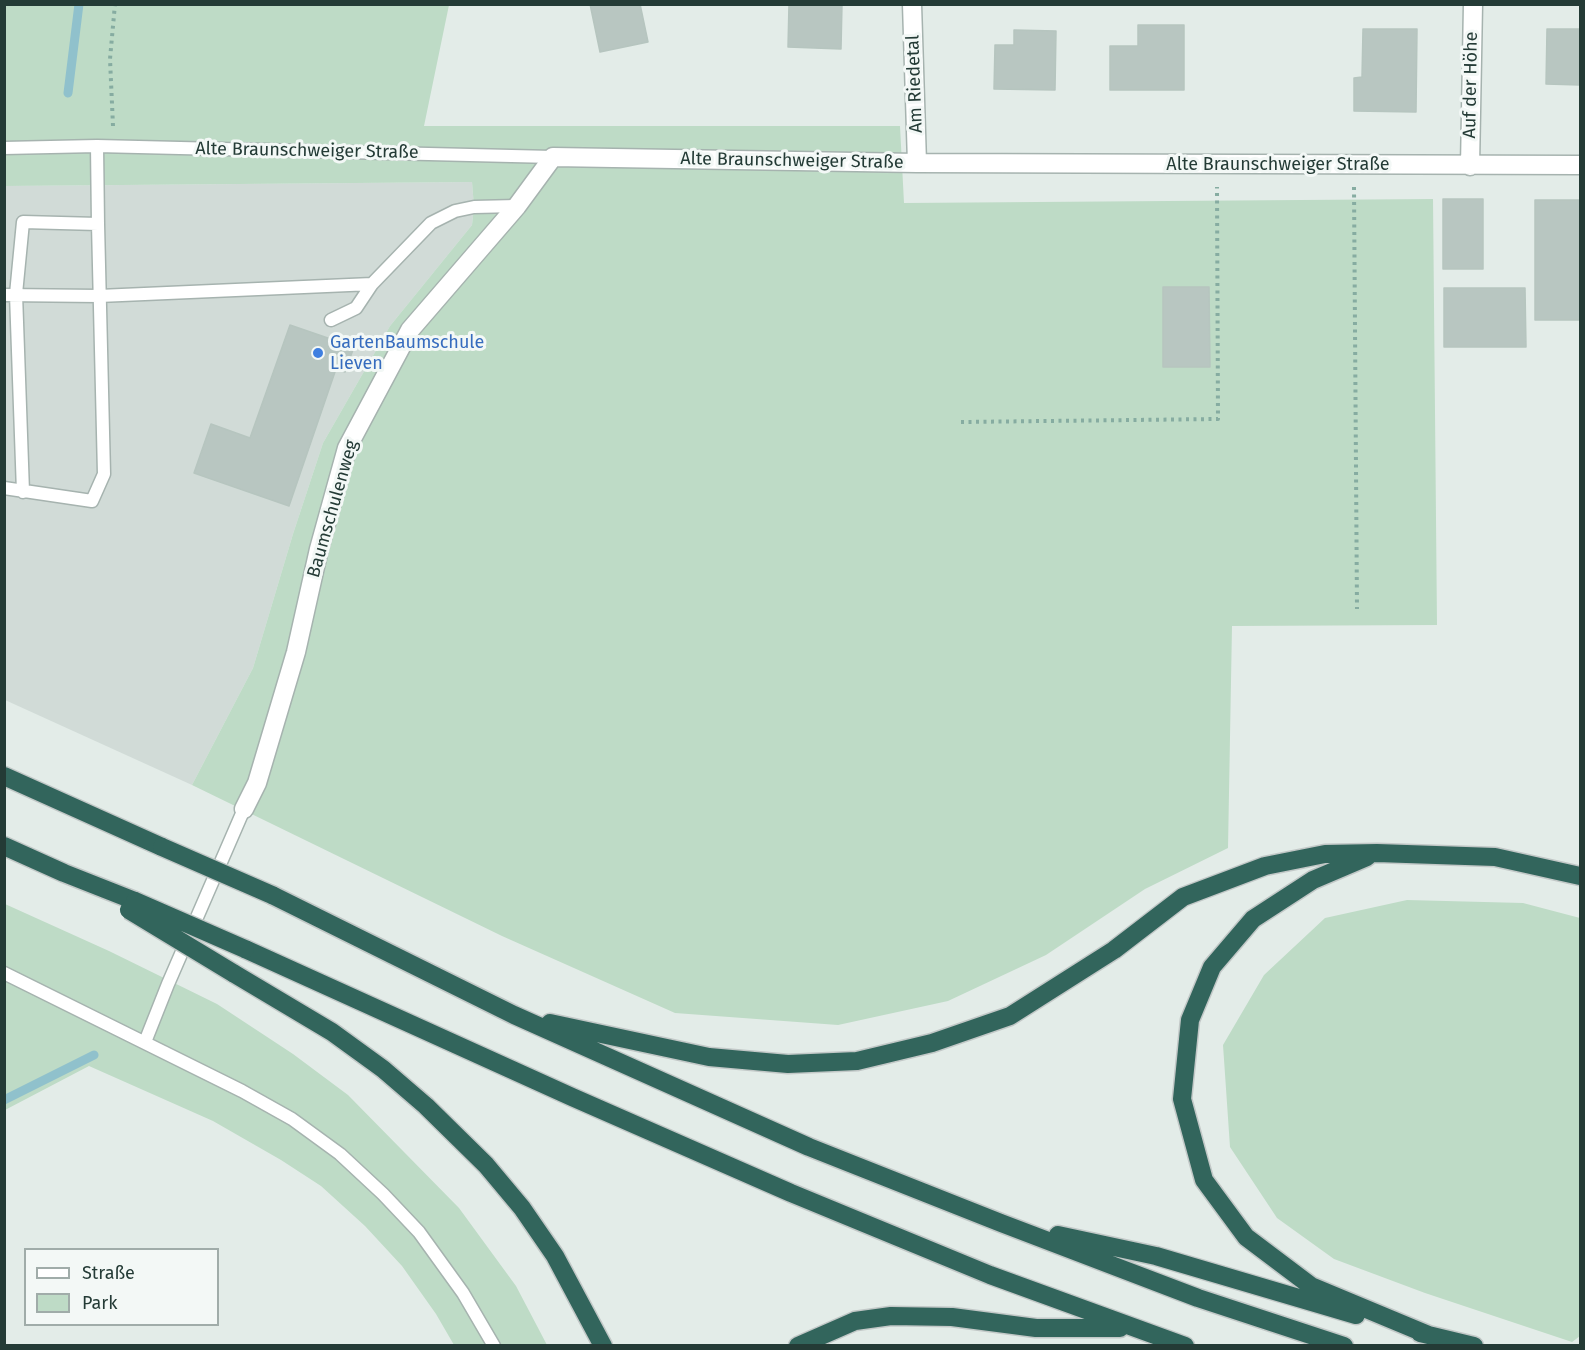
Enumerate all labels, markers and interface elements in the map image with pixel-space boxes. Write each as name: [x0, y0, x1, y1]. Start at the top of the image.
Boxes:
street label: Auf der Höhe: [1459, 31, 1483, 139]
street label: Am Riedetal: [902, 35, 928, 133]
street label: Alte Braunschweiger Straße: [195, 138, 419, 164]
street label: Alte Braunschweiger Straße: [680, 148, 904, 174]
street label: Alte Braunschweiger Straße: [1166, 154, 1390, 176]
place label: GartenBaumschule Lieven: [330, 332, 484, 374]
marker: GartenBaumschule Lieven: [311, 346, 325, 360]
street label: Baumschulenweg: [303, 438, 363, 580]
legend: [24, 1248, 219, 1326]
text: Straße: [82, 1262, 135, 1284]
text: Park: [82, 1292, 117, 1314]

